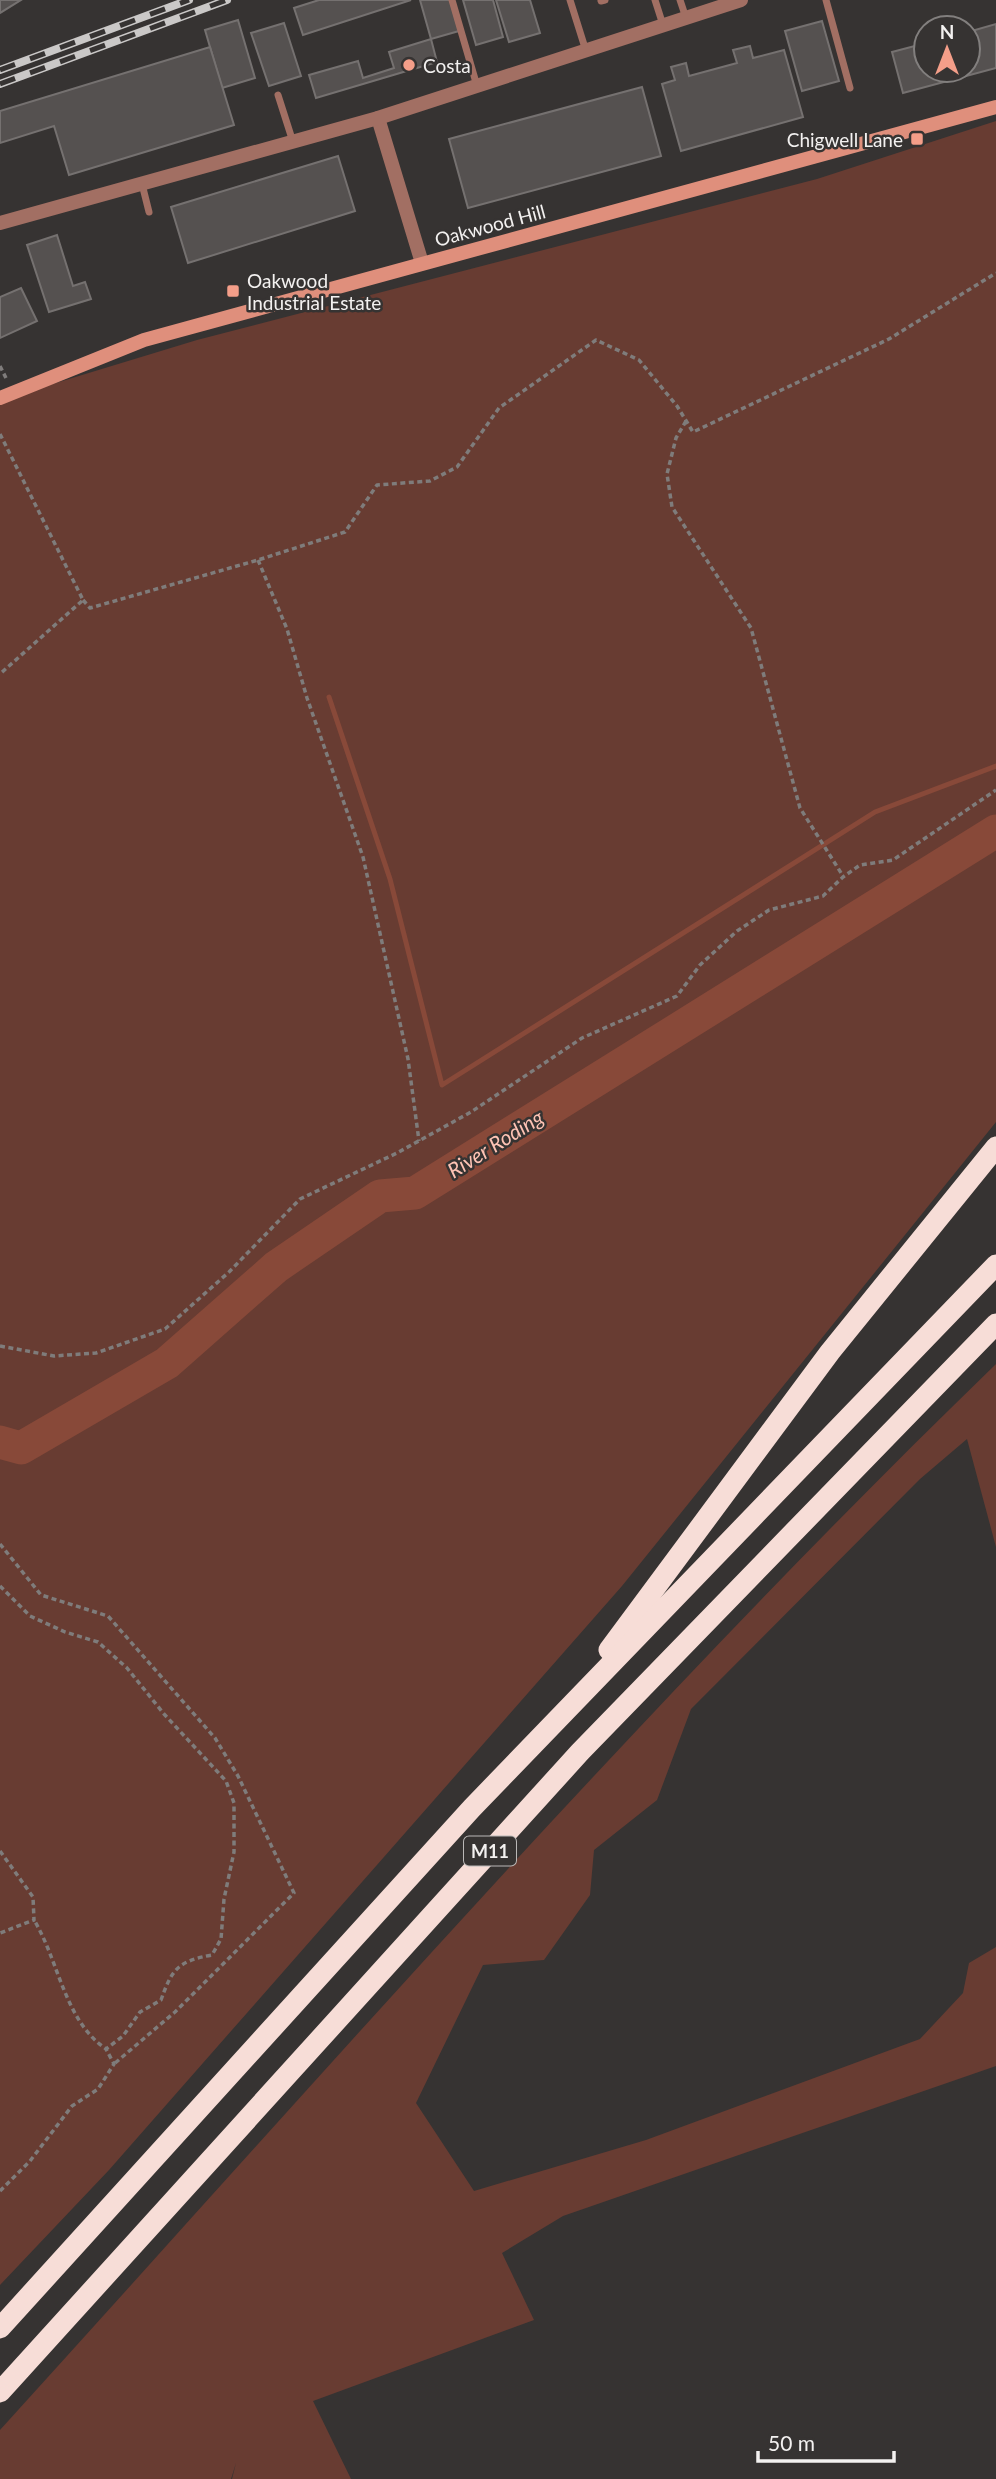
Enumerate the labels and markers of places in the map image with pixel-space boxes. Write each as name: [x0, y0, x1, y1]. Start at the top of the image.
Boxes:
place label: Costa: [423, 54, 471, 77]
marker: Costa: [401, 57, 417, 73]
place label: Chigwell Lane: [787, 128, 903, 151]
marker: Chigwell Lane: [909, 131, 925, 147]
place label: Oakwood Industrial Estate: [247, 269, 381, 314]
marker: Oakwood Industrial Estate: [225, 283, 241, 299]

